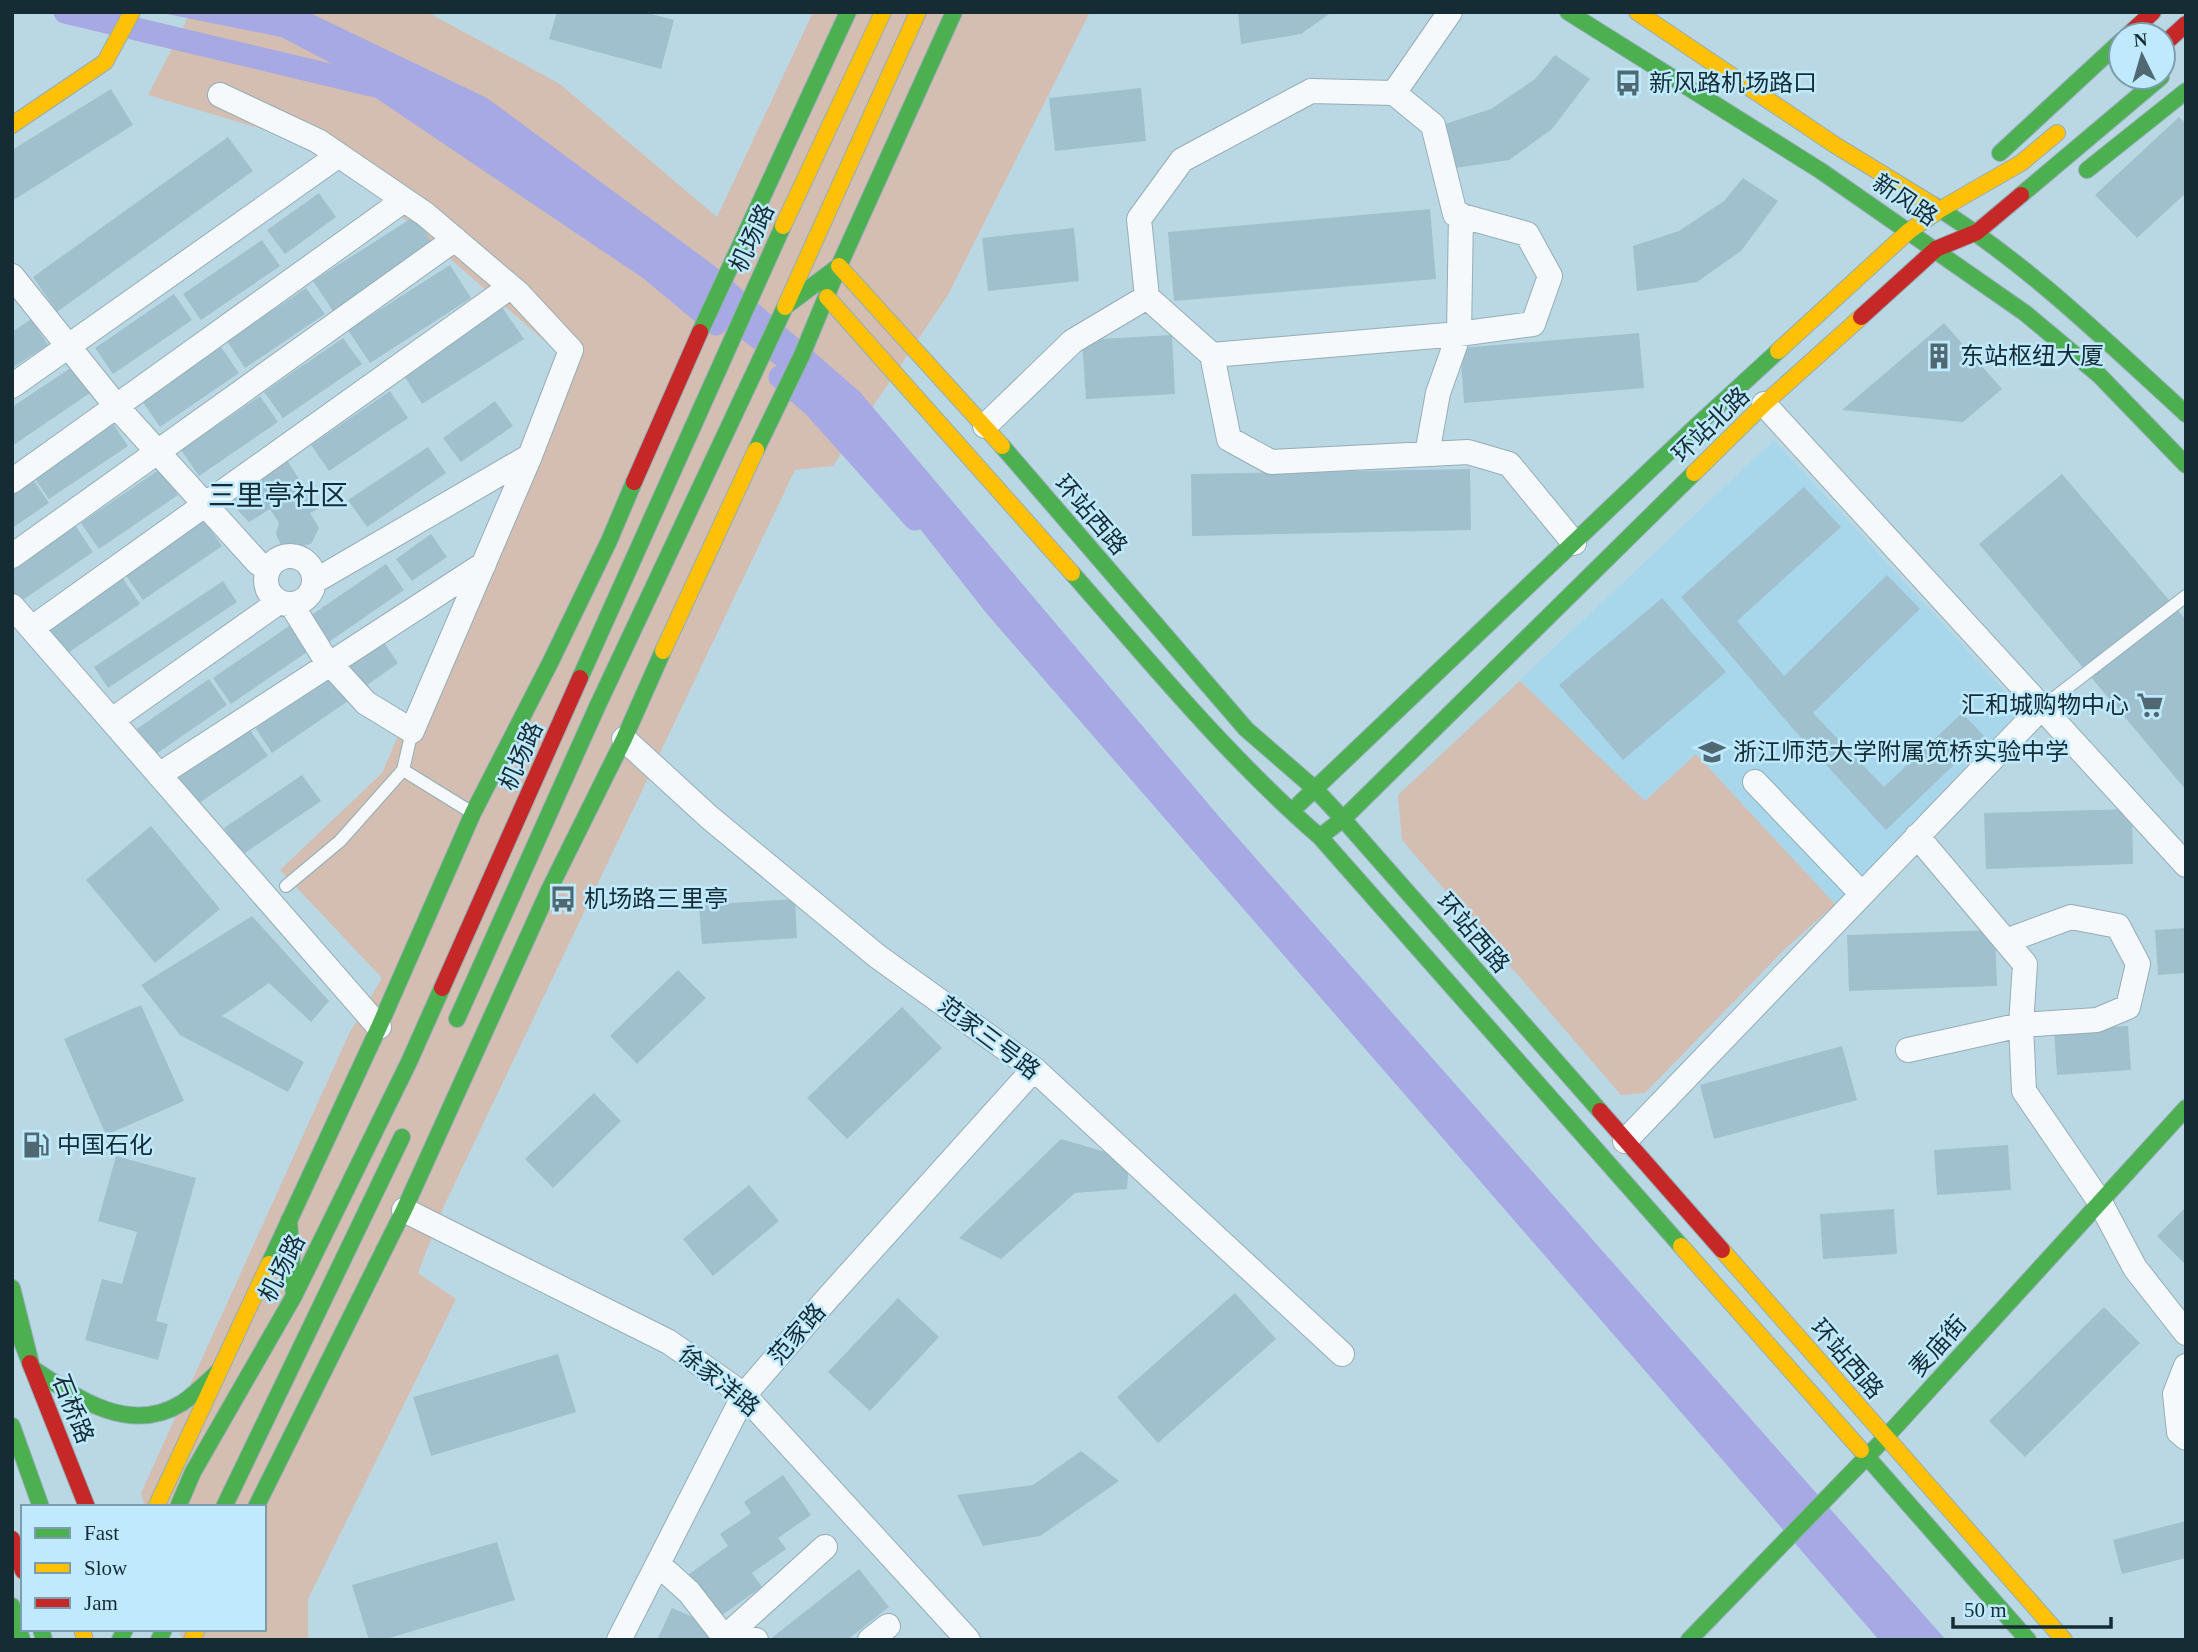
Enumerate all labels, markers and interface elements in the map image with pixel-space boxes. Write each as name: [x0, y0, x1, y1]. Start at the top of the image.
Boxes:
north arrow: [2107, 21, 2177, 91]
text: N: [2133, 28, 2149, 51]
bus stop icon: 新风路机场路口: [1613, 68, 1643, 98]
place label: 新风路机场路口: [1649, 70, 1817, 96]
street label: 新风路: [1868, 169, 1942, 231]
street label: 机场路: [725, 200, 779, 276]
building icon: 东站枢纽大厦: [1924, 341, 1954, 371]
place label: 东站枢纽大厦: [1960, 343, 2104, 369]
street label: 环站北路: [1667, 382, 1755, 468]
street label: 环站西路: [1050, 470, 1132, 560]
district label: 三里亭社区: [208, 480, 348, 511]
supermarket icon: 汇和城购物中心: [2135, 690, 2165, 720]
place label: 汇和城购物中心: [1961, 692, 2129, 718]
street label: 机场路: [494, 718, 548, 794]
school or university icon: 浙江师范大学附属笕桥实验中学: [1697, 737, 1727, 767]
place label: 浙江师范大学附属笕桥实验中学: [1733, 739, 2069, 765]
bus stop icon: 机场路三里亭: [548, 884, 578, 914]
place label: 机场路三里亭: [584, 886, 728, 912]
street label: 环站西路: [1432, 888, 1514, 978]
street label: 范家三号路: [933, 992, 1045, 1084]
fuel station icon: 中国石化: [21, 1130, 51, 1160]
place label: 中国石化: [57, 1132, 153, 1158]
street label: 机场路: [254, 1230, 310, 1306]
street label: 范家路: [764, 1298, 830, 1370]
street label: 麦庙街: [1904, 1311, 1972, 1381]
street label: 环站西路: [1806, 1314, 1888, 1404]
street label: 徐家洋路: [674, 1341, 764, 1421]
street label: 石桥路: [47, 1371, 99, 1447]
legend: [21, 1505, 266, 1631]
text: Fast: [84, 1521, 119, 1545]
text: Slow: [84, 1556, 128, 1580]
scale bar: [1953, 1586, 2110, 1630]
text: Jam: [84, 1591, 118, 1615]
text: 50 m: [1964, 1598, 2007, 1622]

